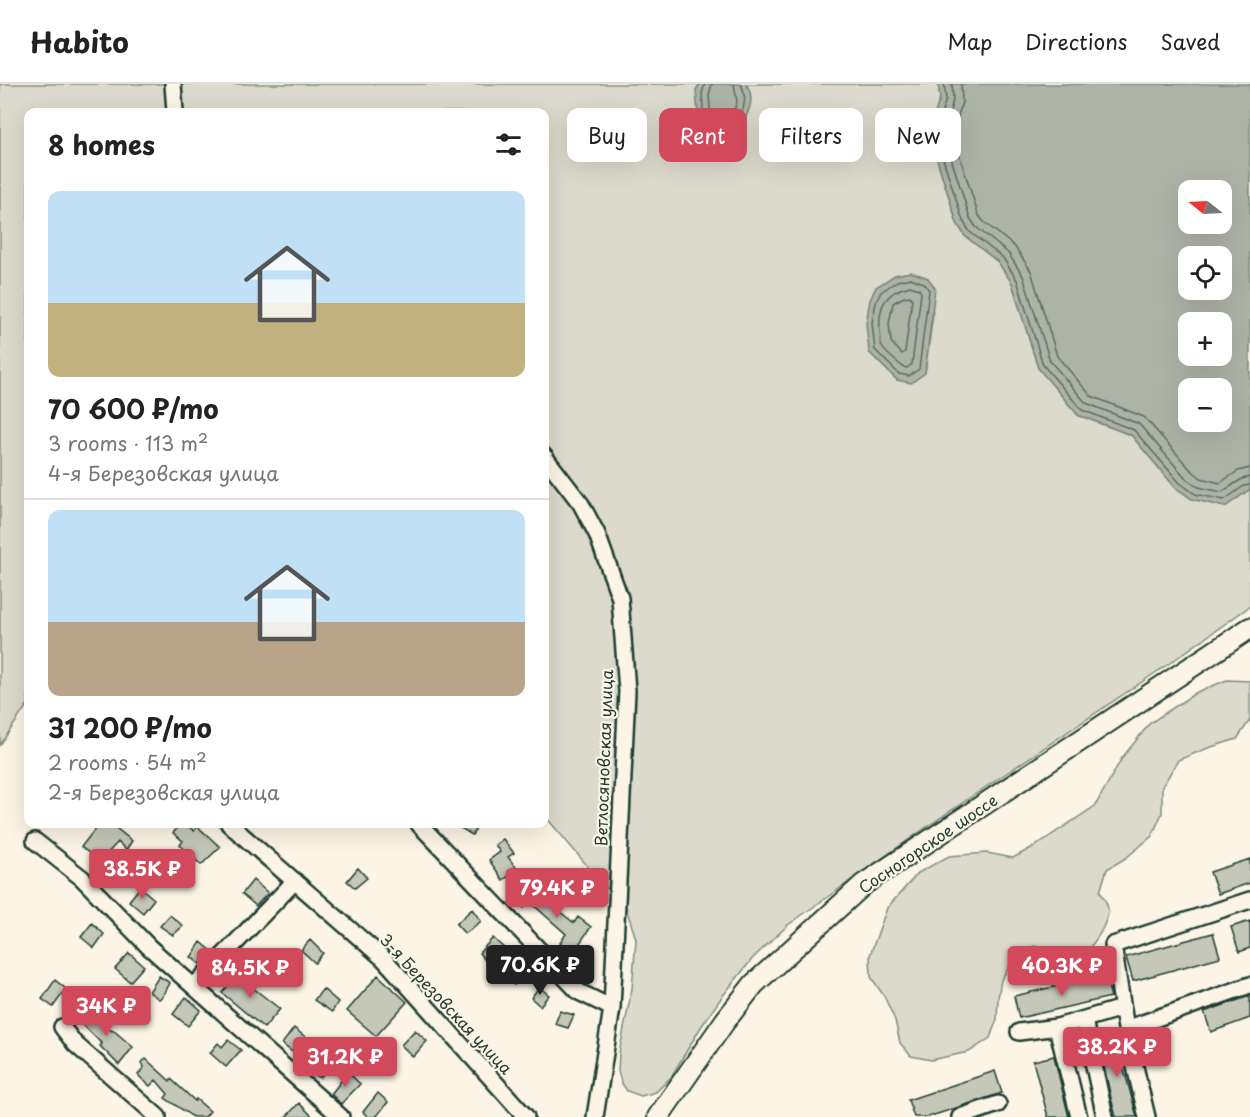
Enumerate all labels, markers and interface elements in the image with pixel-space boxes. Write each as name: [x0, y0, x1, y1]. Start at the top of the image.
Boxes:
text: Habito: [30, 20, 129, 63]
text: Map: [947, 25, 992, 57]
text: Directions: [1025, 25, 1127, 57]
text: Saved: [1160, 25, 1220, 57]
chip: Buy: [567, 108, 647, 162]
chip: Rent: [659, 108, 747, 162]
chip: Filters: [759, 108, 863, 162]
chip: New: [875, 108, 961, 162]
text: 8 homes: [48, 125, 155, 164]
icon: filters: [492, 128, 525, 161]
north arrow: [1178, 180, 1232, 234]
map controls: [1178, 180, 1232, 432]
icon: home: [233, 230, 341, 338]
button: locate: [1178, 246, 1232, 300]
button: +: [1178, 312, 1232, 366]
button: −: [1178, 378, 1232, 432]
text: 70 600 ₽/mo: [48, 389, 219, 428]
text: 3 rooms · 113 m²: [48, 428, 208, 458]
text: 4-я Березовская улица: [48, 458, 279, 488]
icon: home: [233, 549, 341, 657]
street label: Ветлосяновская улица: [588, 669, 618, 847]
text: 31 200 ₽/mo: [48, 708, 212, 747]
text: 2 rooms · 54 m²: [48, 747, 207, 777]
text: 2-я Березовская улица: [48, 777, 280, 807]
street label: Сосногорское шоссе: [853, 788, 1002, 899]
pin: 38.5K ₽: [87, 849, 197, 900]
text: 38.5K ₽: [103, 853, 181, 883]
pin: 79.4K ₽: [502, 868, 612, 919]
text: 79.4K ₽: [519, 872, 595, 902]
street label: 3-я Березовская улица: [375, 928, 518, 1079]
pin: 70.6K ₽: [485, 945, 595, 996]
pin: 40.3K ₽: [1007, 946, 1117, 997]
pin: 84.5K ₽: [195, 948, 305, 999]
text: 70.6K ₽: [500, 949, 580, 979]
text: 40.3K ₽: [1022, 950, 1102, 980]
text: 84.5K ₽: [211, 952, 289, 982]
pin: 34K ₽: [64, 986, 148, 1037]
text: 34K ₽: [76, 990, 136, 1020]
pin: 38.2K ₽: [1062, 1027, 1172, 1078]
text: 38.2K ₽: [1077, 1031, 1157, 1061]
pin: 31.2K ₽: [290, 1037, 400, 1088]
text: 31.2K ₽: [307, 1041, 383, 1071]

